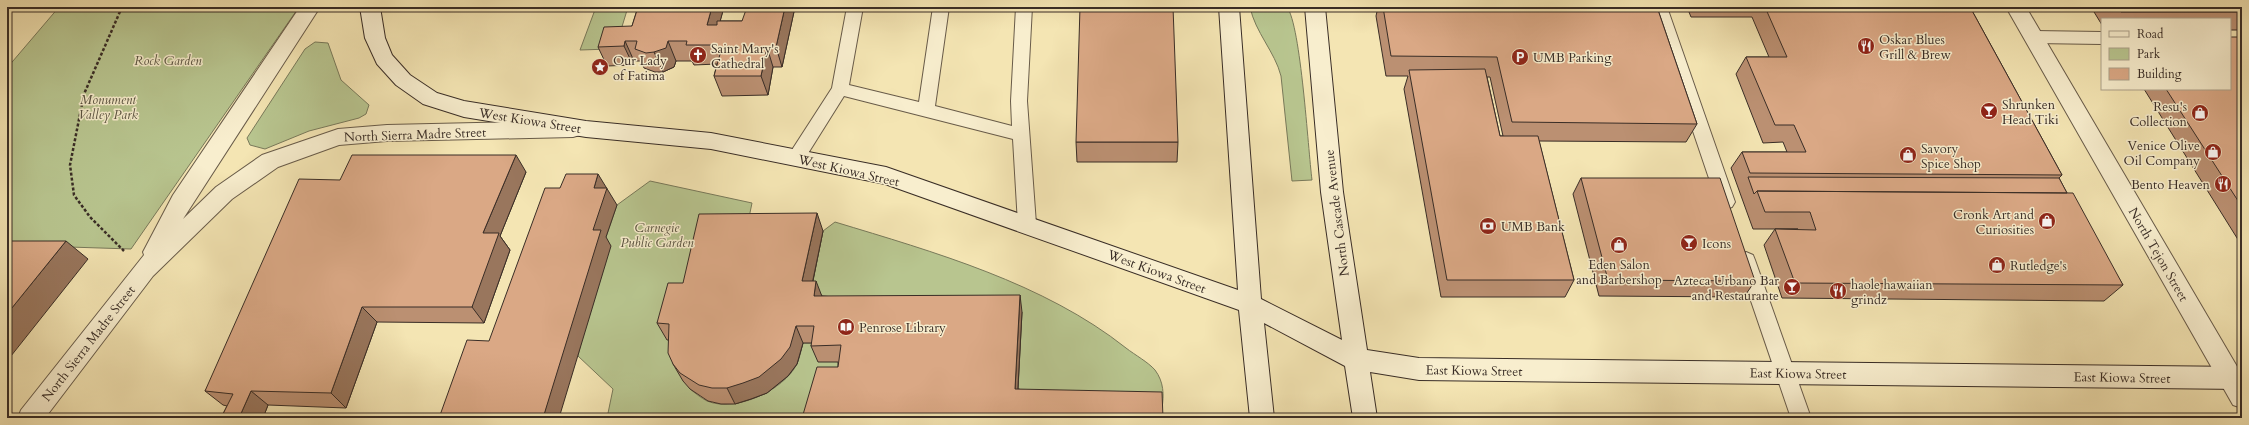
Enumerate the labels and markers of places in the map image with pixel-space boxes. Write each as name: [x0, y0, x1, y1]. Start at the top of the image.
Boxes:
place label: Oskar Blues Grill & Brew: [1879, 31, 1951, 64]
restaurant icon: Oskar Blues Grill & Brew: [1856, 36, 1876, 56]
place label: Saint Mary's Cathedral: [711, 40, 779, 73]
church icon: Saint Mary's Cathedral: [688, 45, 708, 65]
parking icon: UMB Parking: [1510, 47, 1530, 67]
place label: UMB Parking: [1533, 49, 1612, 67]
place label: Our Lady of Fatima: [613, 52, 667, 85]
place icon: Our Lady of Fatima: [590, 57, 610, 77]
place label: Shrunken Head Tiki: [2002, 96, 2059, 129]
place label: Resu's Collection: [2129, 98, 2188, 131]
bar icon: Shrunken Head Tiki: [1979, 101, 1999, 121]
shop icon: Resu's Collection: [2190, 103, 2210, 123]
place label: Venice Olive Oil Company: [2124, 137, 2200, 170]
place label: Savory Spice Shop: [1921, 140, 1981, 173]
shop icon: Venice Olive Oil Company: [2203, 142, 2223, 162]
shop icon: Savory Spice Shop: [1898, 145, 1918, 165]
restaurant icon: Bento Heaven: [2213, 174, 2233, 194]
place label: Bento Heaven: [2131, 176, 2211, 194]
place label: Cronk Art and Curiosities: [1953, 206, 2034, 239]
shop icon: Cronk Art and Curiosities: [2037, 211, 2057, 231]
bank icon: UMB Bank: [1478, 216, 1498, 236]
place label: UMB Bank: [1501, 218, 1565, 236]
bar icon: Icons: [1679, 233, 1699, 253]
shop icon: Eden Salon and Barbershop: [1609, 235, 1629, 255]
place label: Icons: [1702, 235, 1731, 253]
shop icon: Rutledge's: [1987, 255, 2007, 275]
place label: Eden Salon and Barbershop: [1576, 256, 1662, 289]
place label: Rutledge's: [2010, 257, 2067, 275]
place label: Azteca Urbano Bar and Restaurante: [1674, 272, 1779, 305]
place label: haole hawaiian grindz: [1851, 276, 1933, 309]
bar icon: Azteca Urbano Bar and Restaurante: [1782, 277, 1802, 297]
restaurant icon: haole hawaiian grindz: [1828, 281, 1848, 301]
library icon: Penrose Library: [836, 317, 856, 337]
place label: Penrose Library: [859, 319, 946, 337]

